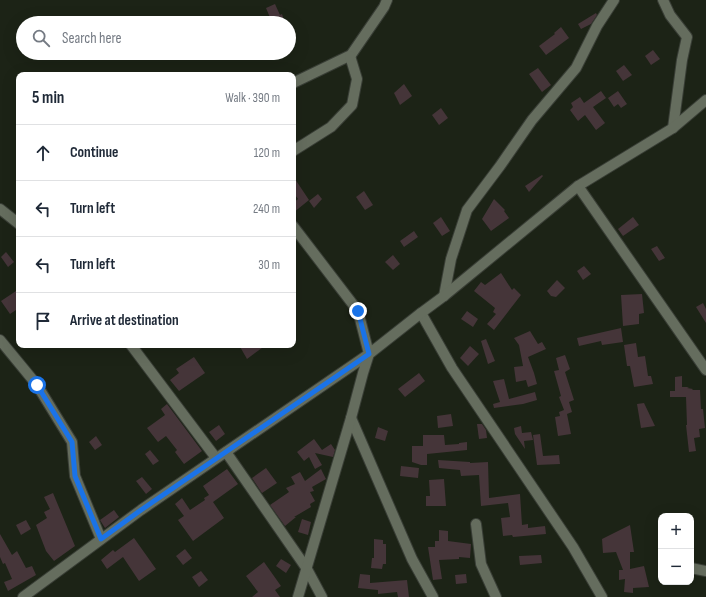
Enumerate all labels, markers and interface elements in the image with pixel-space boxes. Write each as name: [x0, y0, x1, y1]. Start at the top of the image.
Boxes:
search box: [16, 16, 296, 60]
icon: search: [30, 27, 52, 49]
text: Search here: [62, 29, 122, 48]
text: 5 min: [32, 88, 64, 108]
text: Walk · 390 m: [225, 90, 280, 106]
icon: ahead: [32, 142, 54, 164]
text: Continue: [70, 143, 119, 162]
text: 120 m: [254, 145, 280, 161]
icon: left: [32, 198, 54, 220]
text: Turn left: [70, 199, 115, 218]
text: 240 m: [253, 201, 280, 217]
icon: left: [32, 254, 54, 276]
text: Turn left: [70, 255, 115, 274]
text: 30 m: [258, 257, 280, 273]
route end: [349, 302, 367, 320]
icon: arrive: [32, 310, 54, 332]
text: Arrive at destination: [70, 311, 179, 330]
route start: [28, 376, 46, 394]
map controls: [658, 513, 694, 585]
button: +: [658, 513, 694, 549]
button: −: [658, 549, 694, 585]

